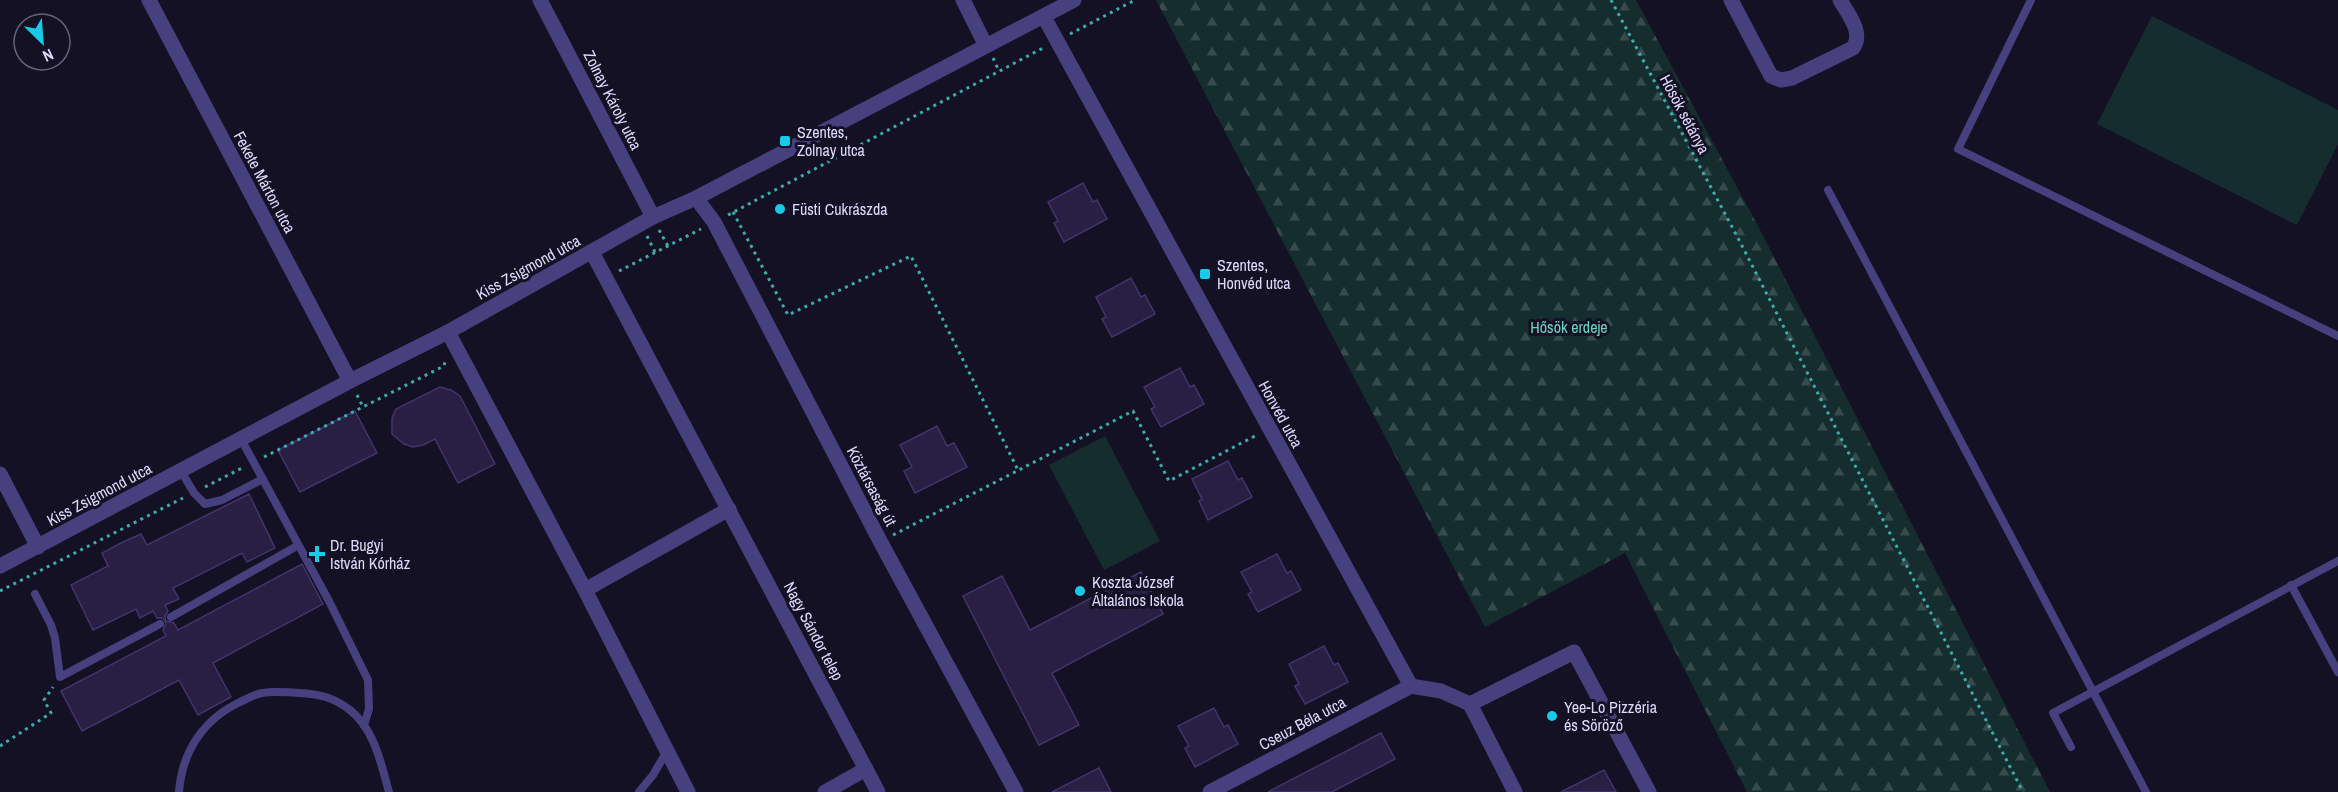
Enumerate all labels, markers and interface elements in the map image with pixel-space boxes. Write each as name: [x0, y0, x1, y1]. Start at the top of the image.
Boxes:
north arrow: [12, 12, 72, 72]
text: N: [39, 44, 57, 68]
street label: Zolnay Károly utca: [579, 47, 648, 154]
street label: Hősök sétánya: [1655, 71, 1715, 158]
place label: Szentes, Zolnay utca: [797, 121, 866, 161]
street label: Fekete Márton utca: [229, 127, 301, 237]
marker: Szentes, Zolnay utca: [778, 134, 792, 148]
place label: Füsti Cukrászda: [792, 198, 888, 220]
marker: Füsti Cukrászda: [773, 202, 787, 216]
street label: Kiss Zsigmond utca: [472, 229, 585, 305]
place label: Szentes, Honvéd utca: [1217, 254, 1291, 294]
marker: Szentes, Honvéd utca: [1198, 267, 1212, 281]
park label: Hősök erdeje: [1530, 316, 1608, 338]
street label: Honvéd utca: [1254, 376, 1309, 452]
street label: Köztársaság út: [842, 442, 902, 530]
street label: Kiss Zsigmond utca: [43, 457, 156, 531]
place label: Dr. Bugyi István Kórház: [330, 534, 411, 574]
marker: Dr. Bugyi István Kórház: [308, 545, 326, 563]
place label: Koszta József Általános Iskola: [1091, 571, 1185, 611]
street label: Nagy Sándor telep: [779, 578, 849, 684]
marker: Koszta József Általános Iskola: [1073, 584, 1087, 598]
street label: Cseuz Béla utca: [1255, 691, 1350, 755]
place label: Yee-Lo Pizzéria és Söröző: [1564, 696, 1658, 736]
marker: Yee-Lo Pizzéria és Söröző: [1545, 709, 1559, 723]

